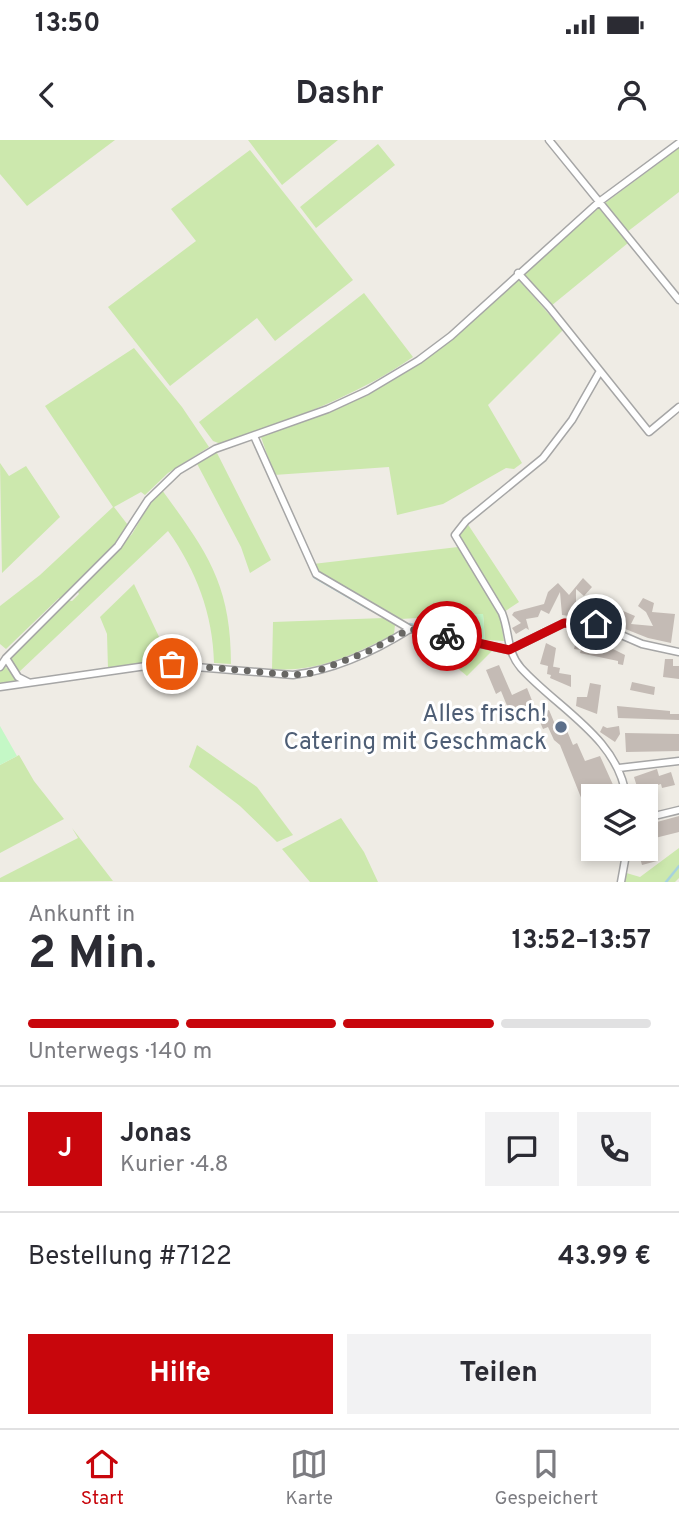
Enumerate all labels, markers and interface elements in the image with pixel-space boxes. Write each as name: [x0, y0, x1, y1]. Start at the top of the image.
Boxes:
text: 13:50: [35, 8, 100, 41]
text: Dashr: [295, 75, 384, 115]
icon: back: [28, 76, 66, 114]
icon: person: [613, 76, 651, 114]
pin: [566, 594, 626, 654]
courier: [412, 601, 482, 671]
icon: home: [577, 605, 615, 643]
icon: bike: [428, 617, 466, 655]
pin: [142, 634, 202, 694]
icon: bag: [153, 645, 191, 683]
place label: Alles frisch! Catering mit Geschmack: [284, 700, 547, 758]
marker: Alles frisch! Catering mit Geschmack: [553, 719, 569, 735]
map controls: [581, 784, 658, 861]
button: layers: [581, 784, 658, 861]
text: Ankunft in: [28, 901, 135, 930]
text: 13:52–13:57: [512, 925, 651, 958]
text: 2 Min.: [28, 926, 157, 985]
text: Unterwegs · 140 m: [28, 1038, 212, 1067]
button: chat: [485, 1112, 559, 1186]
button: phone: [577, 1112, 651, 1186]
text: Jonas: [120, 1118, 192, 1151]
text: J: [58, 1133, 72, 1166]
text: Kurier · 4.8: [120, 1151, 229, 1180]
text: Bestellung #7122: [28, 1241, 232, 1274]
text: 43.99 €: [558, 1241, 651, 1274]
button: Hilfe: [28, 1334, 333, 1414]
button: Teilen: [347, 1334, 651, 1414]
tab: Start: [81, 1445, 124, 1511]
tab: Karte: [286, 1445, 333, 1511]
tab: Gespeichert: [494, 1445, 598, 1511]

